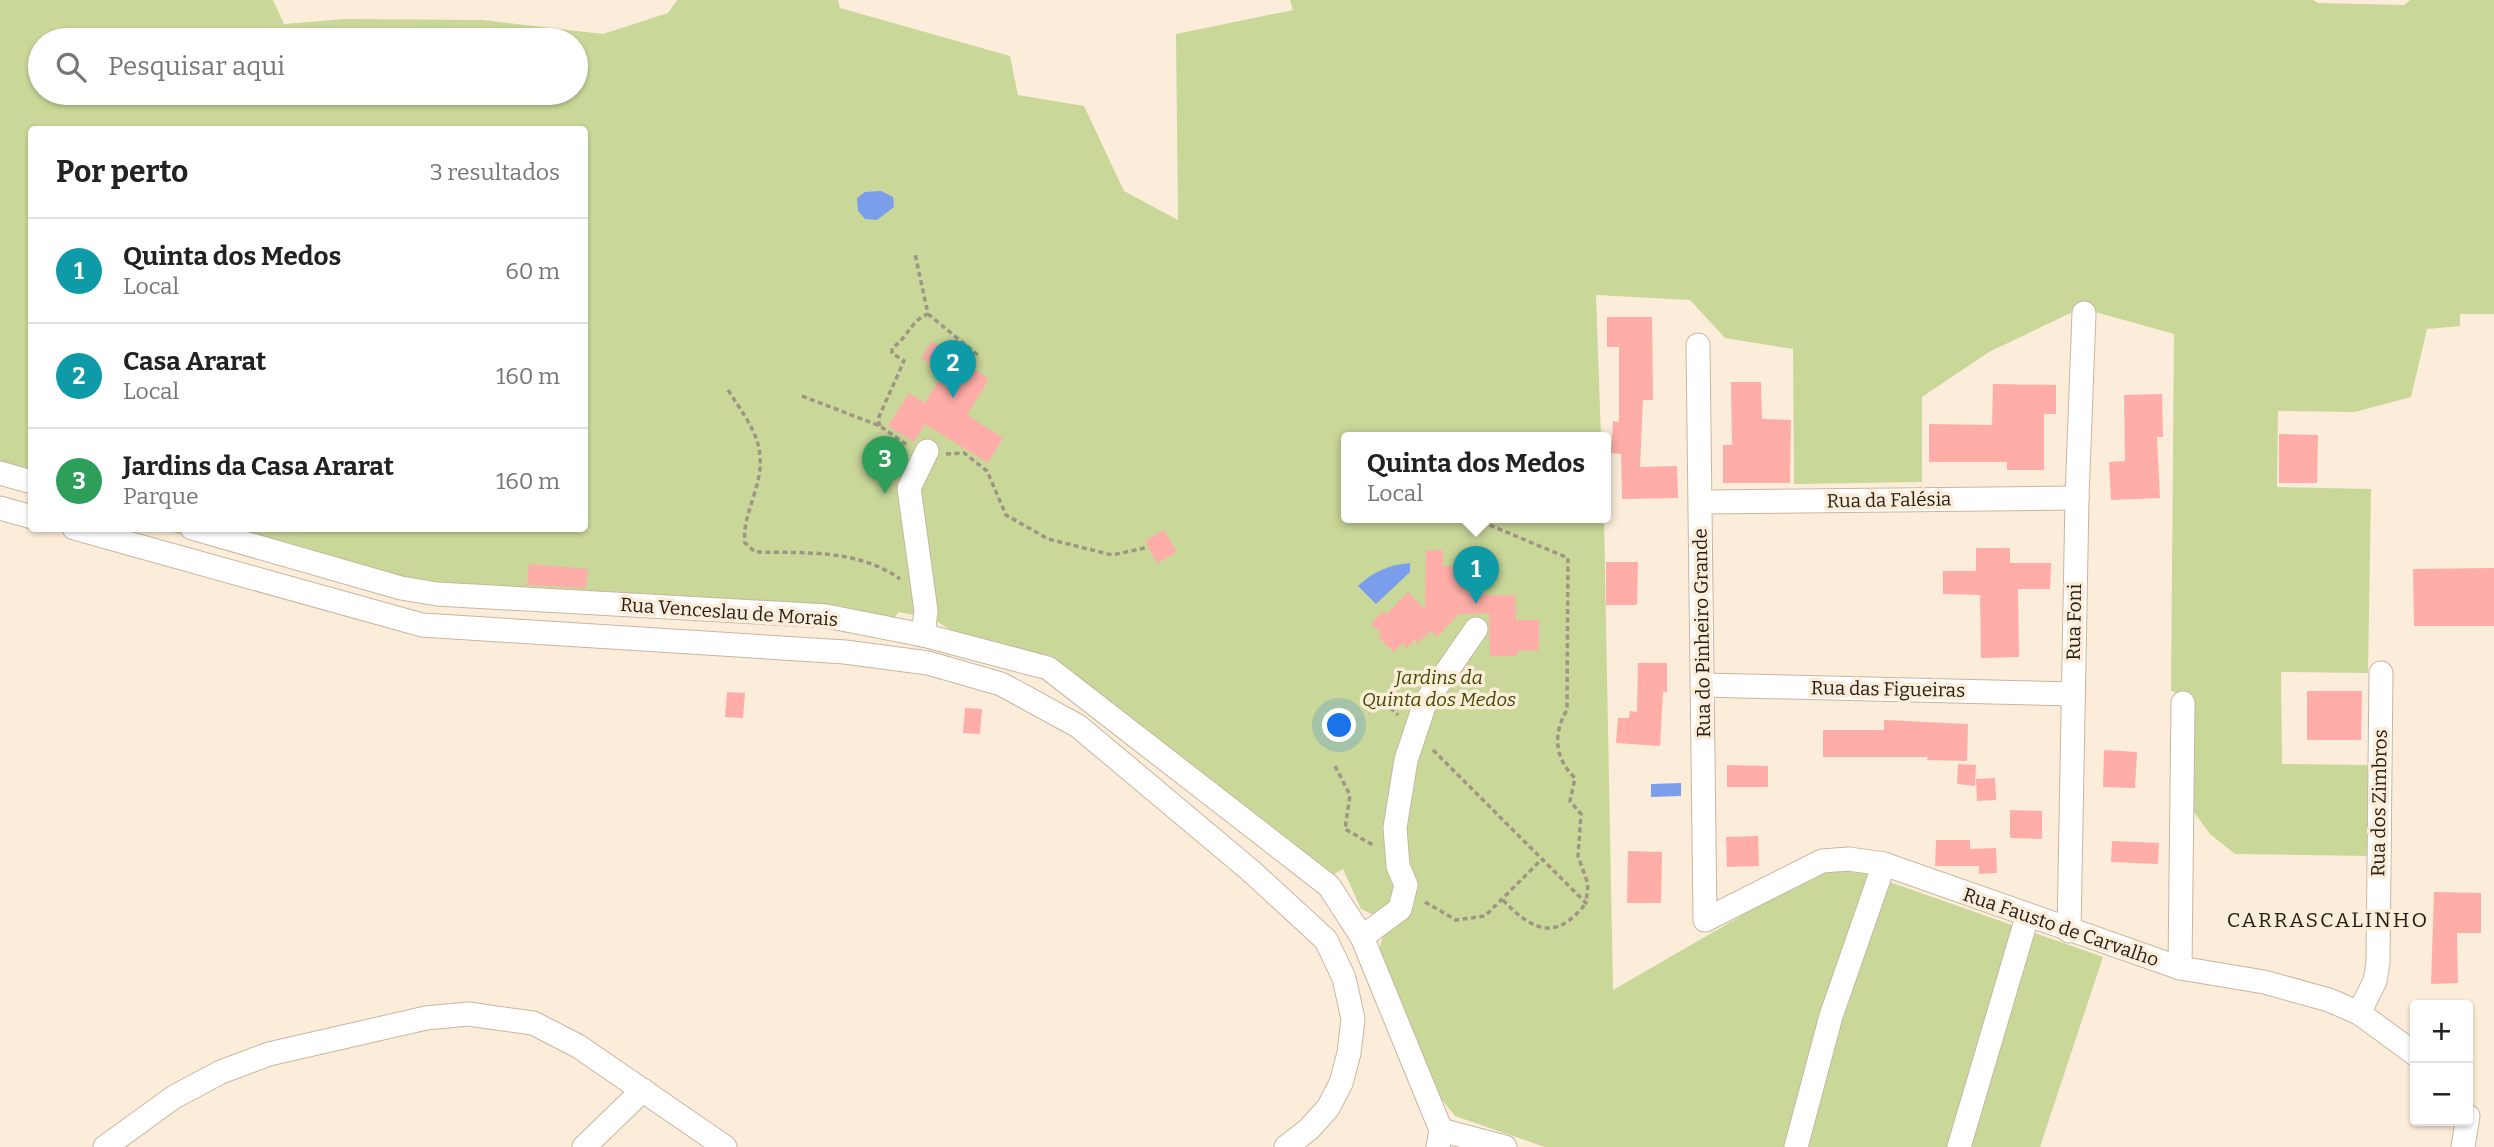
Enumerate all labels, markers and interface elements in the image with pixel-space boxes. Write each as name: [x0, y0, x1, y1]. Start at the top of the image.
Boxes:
search box: [28, 28, 588, 105]
icon: search: [52, 48, 90, 86]
text: Pesquisar aqui: [108, 51, 285, 82]
text: Por perto: [56, 154, 188, 190]
text: 3 resultados: [430, 158, 560, 186]
text: Quinta dos Medos: [123, 241, 341, 272]
text: 1: [74, 257, 84, 285]
text: 60 m: [505, 257, 560, 285]
text: Local: [123, 272, 179, 300]
pin: 2: [930, 340, 976, 398]
text: Casa Ararat: [123, 346, 266, 377]
text: 2: [73, 362, 85, 390]
text: 160 m: [496, 362, 560, 390]
text: Local: [123, 377, 179, 405]
popup: [1341, 432, 1611, 523]
pin: 3: [862, 436, 908, 494]
text: Quinta dos Medos: [1367, 448, 1585, 479]
text: Jardins da Casa Ararat: [123, 451, 394, 482]
text: 3: [72, 467, 86, 495]
text: 160 m: [496, 467, 560, 495]
text: Local: [1367, 479, 1423, 507]
text: Parque: [123, 482, 198, 510]
street label: Rua da Falésia: [1826, 487, 1952, 513]
street label: Rua do Pinheiro Grande: [1689, 528, 1715, 738]
pin: 1: [1453, 546, 1499, 604]
street label: Rua Foni: [2062, 583, 2086, 660]
street label: Rua Venceslau de Morais: [619, 593, 839, 631]
park label: Jardins da Quinta dos Medos: [1362, 666, 1516, 711]
street label: Rua das Figueiras: [1811, 676, 1965, 702]
your location: [1322, 708, 1356, 742]
street label: Rua dos Zimbros: [2366, 729, 2392, 877]
street label: Rua Fausto de Carvalho: [1960, 883, 2162, 971]
district label: CARRASCALINHO: [2227, 907, 2429, 933]
map controls: [2410, 1000, 2473, 1126]
button: +: [2410, 1000, 2473, 1063]
button: −: [2410, 1063, 2473, 1126]

